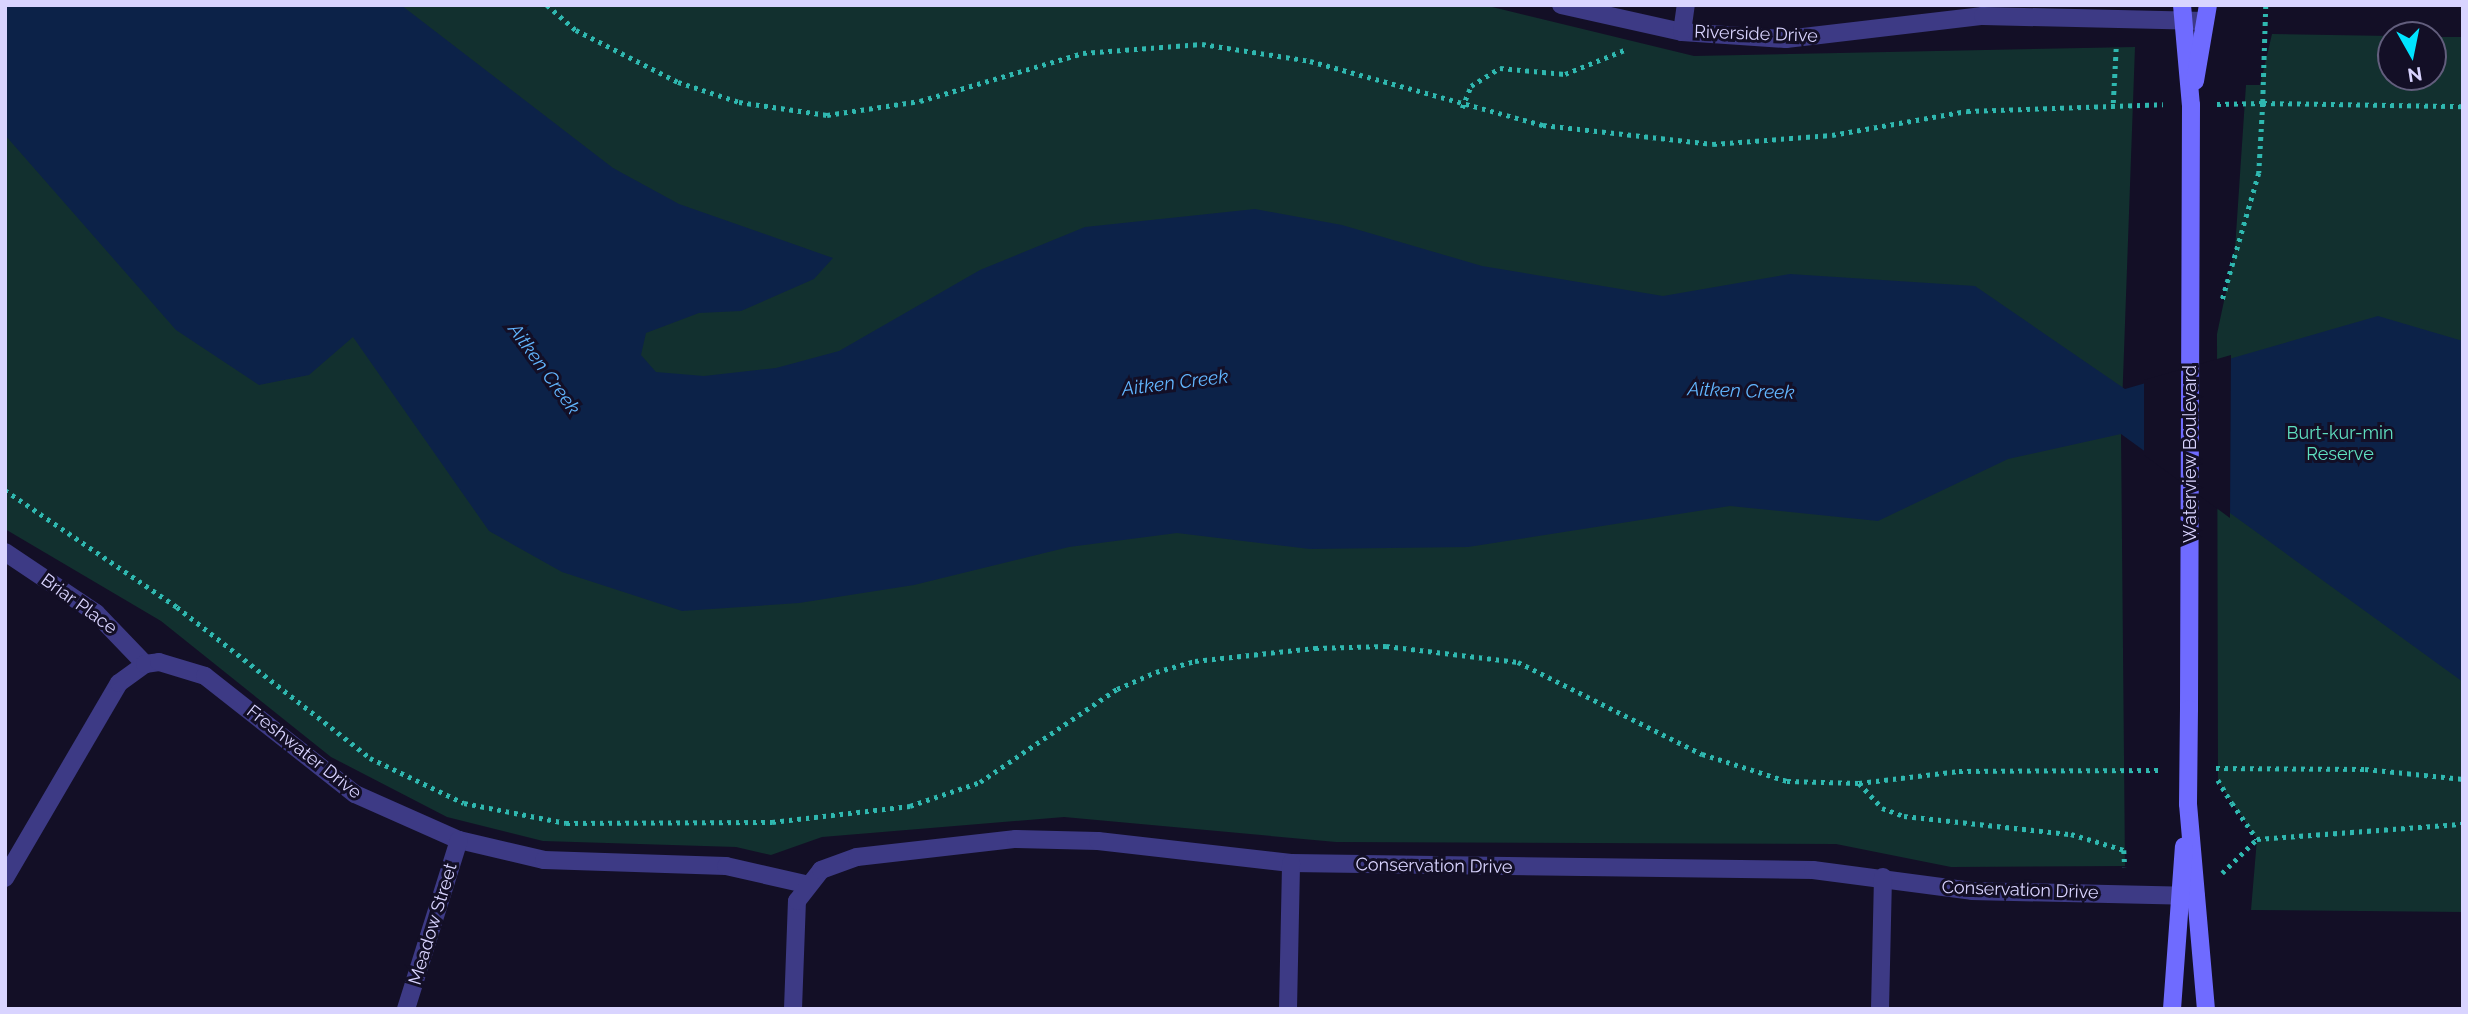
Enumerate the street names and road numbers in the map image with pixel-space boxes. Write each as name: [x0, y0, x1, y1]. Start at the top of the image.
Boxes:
street label: Riverside Drive: [1694, 21, 1818, 47]
street label: Waterview Boulevard: [2179, 365, 2201, 543]
street label: Briar Place: [37, 569, 121, 639]
street label: Freshwater Drive: [242, 700, 366, 804]
street label: Conservation Drive: [1355, 854, 1513, 878]
street label: Meadow Street: [404, 860, 462, 988]
street label: Conservation Drive: [1941, 876, 2099, 904]

